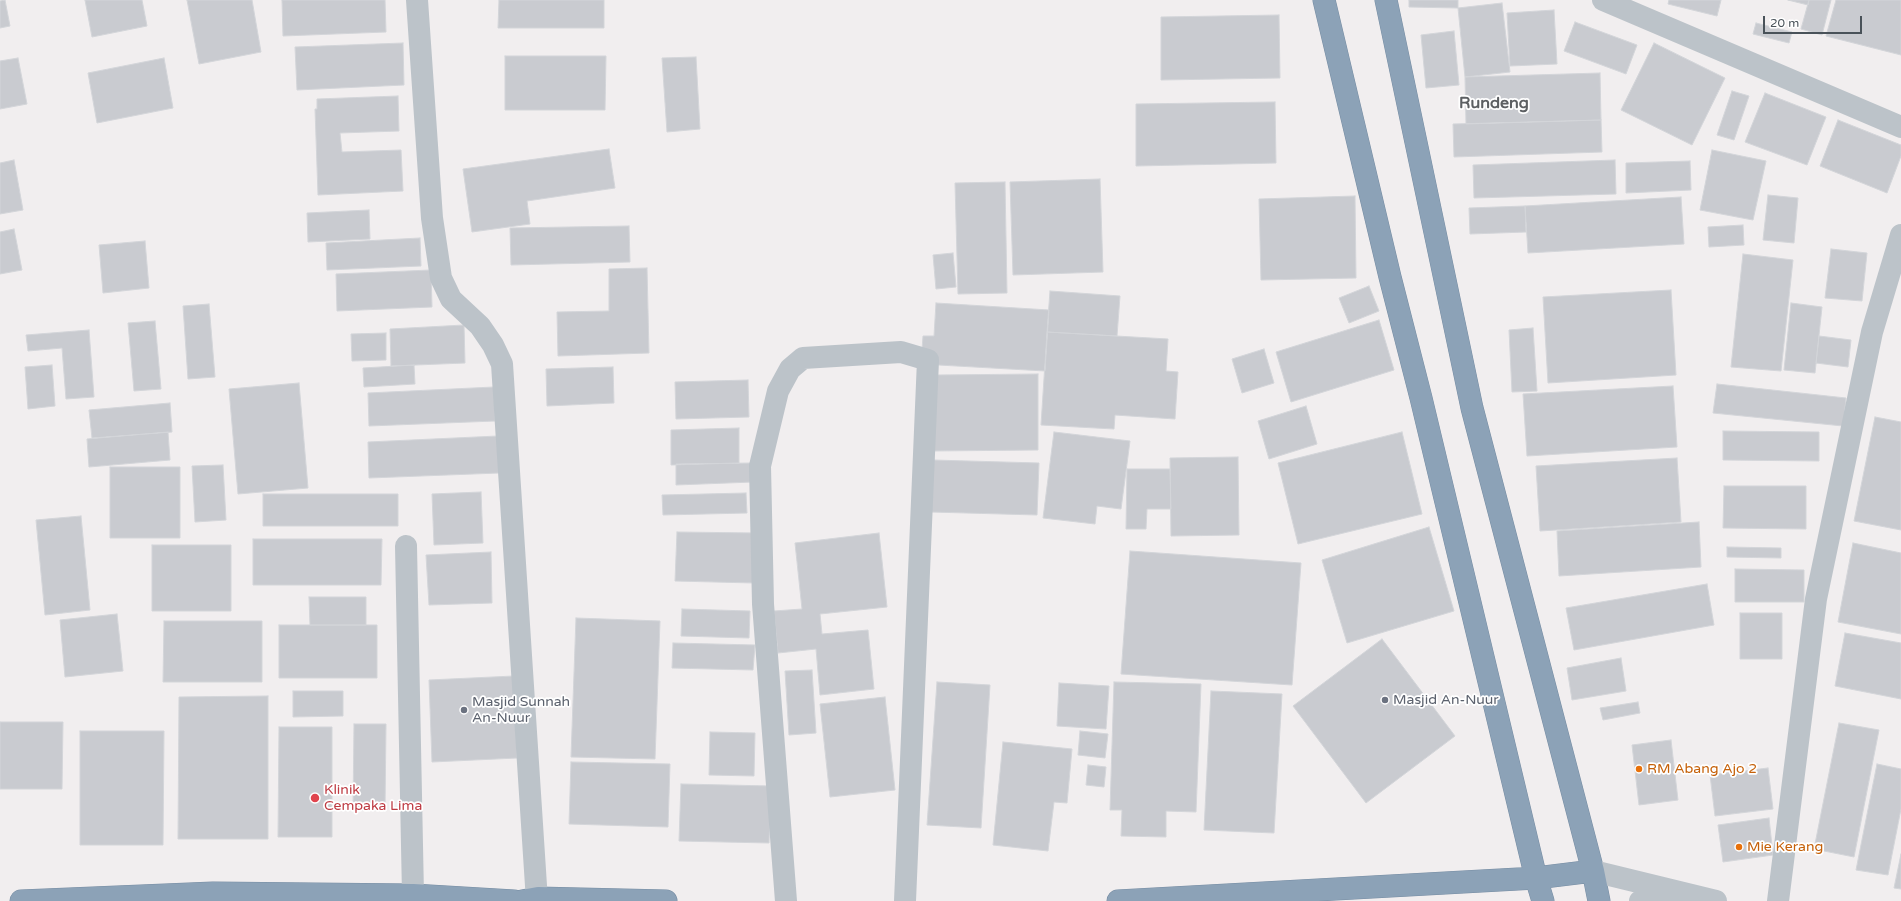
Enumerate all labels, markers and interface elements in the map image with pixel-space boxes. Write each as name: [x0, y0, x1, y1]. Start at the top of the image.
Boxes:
scale bar: [1765, 8, 1864, 34]
text: 20 m: [1770, 16, 1799, 30]
district label: Rundeng: [1459, 94, 1529, 114]
place label: Masjid An-Nuur: [1393, 692, 1499, 708]
place label: Masjid Sunnah An-Nuur: [472, 694, 570, 726]
marker: Masjid An-Nuur: [1380, 695, 1390, 705]
marker: Masjid Sunnah An-Nuur: [459, 705, 469, 715]
place label: RM Abang Ajo 2: [1647, 761, 1757, 777]
marker: RM Abang Ajo 2: [1634, 764, 1644, 774]
place label: Klinik Cempaka Lima: [324, 782, 422, 814]
marker: Klinik Cempaka Lima: [309, 792, 321, 804]
place label: Mie Kerang: [1747, 839, 1823, 855]
marker: Mie Kerang: [1734, 842, 1744, 852]

